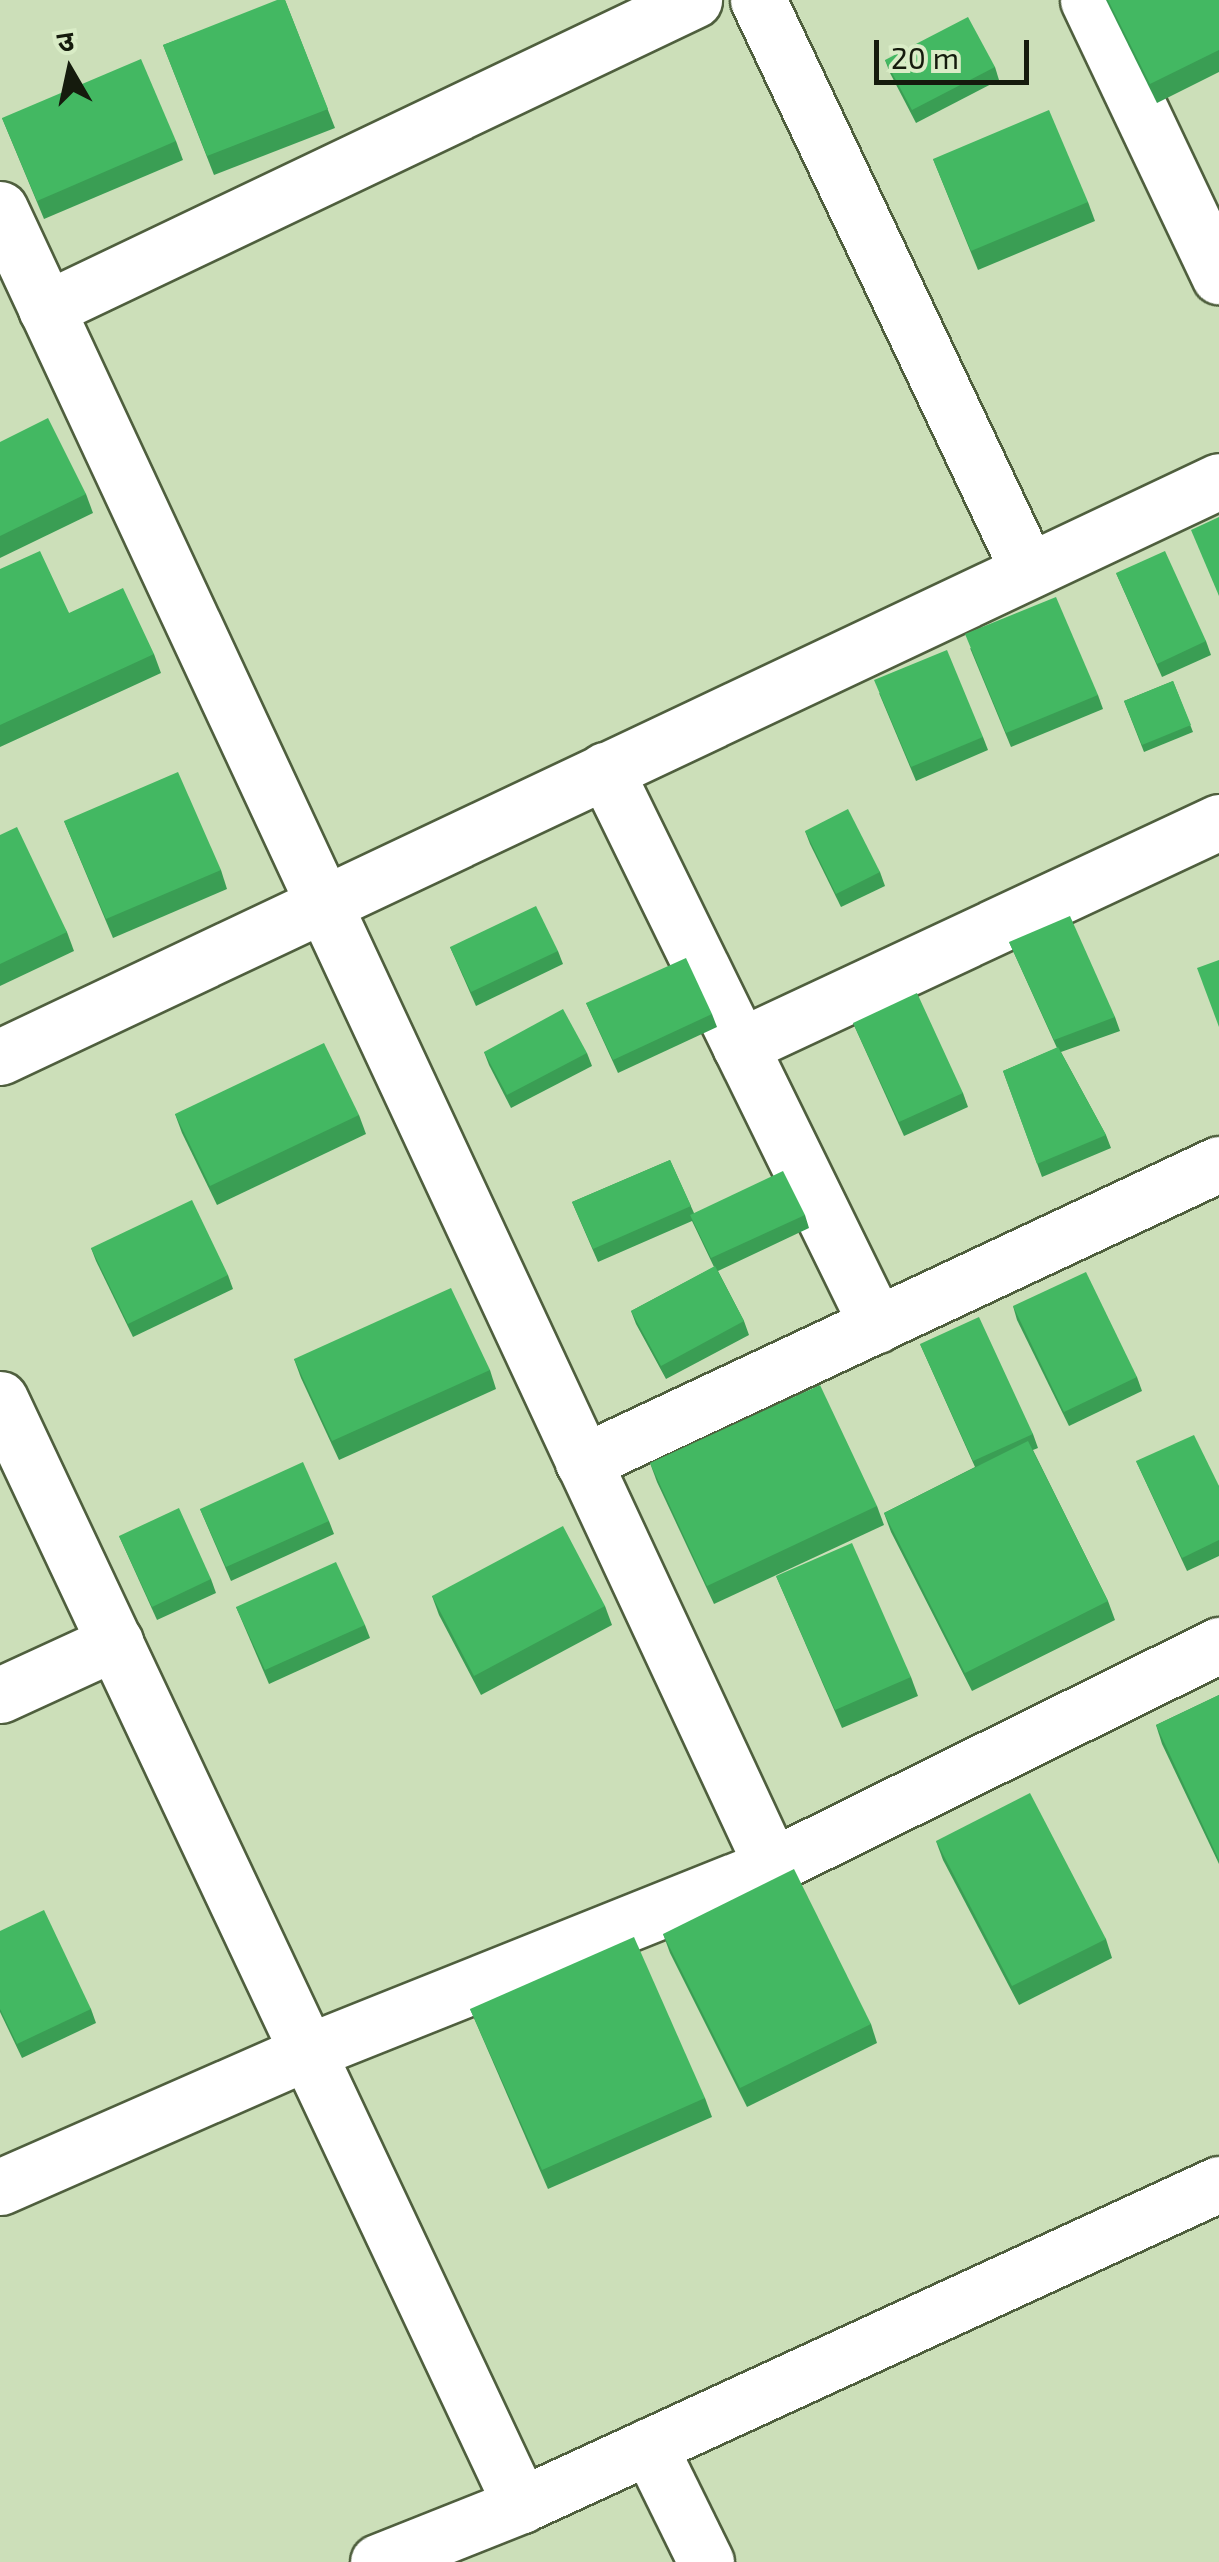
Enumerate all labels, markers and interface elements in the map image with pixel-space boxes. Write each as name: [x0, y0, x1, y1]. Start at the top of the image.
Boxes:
north arrow: [20, 20, 120, 120]
scale bar: [879, 20, 1034, 82]
text: उ: [55, 22, 76, 58]
text: 20 m: [891, 39, 959, 75]

